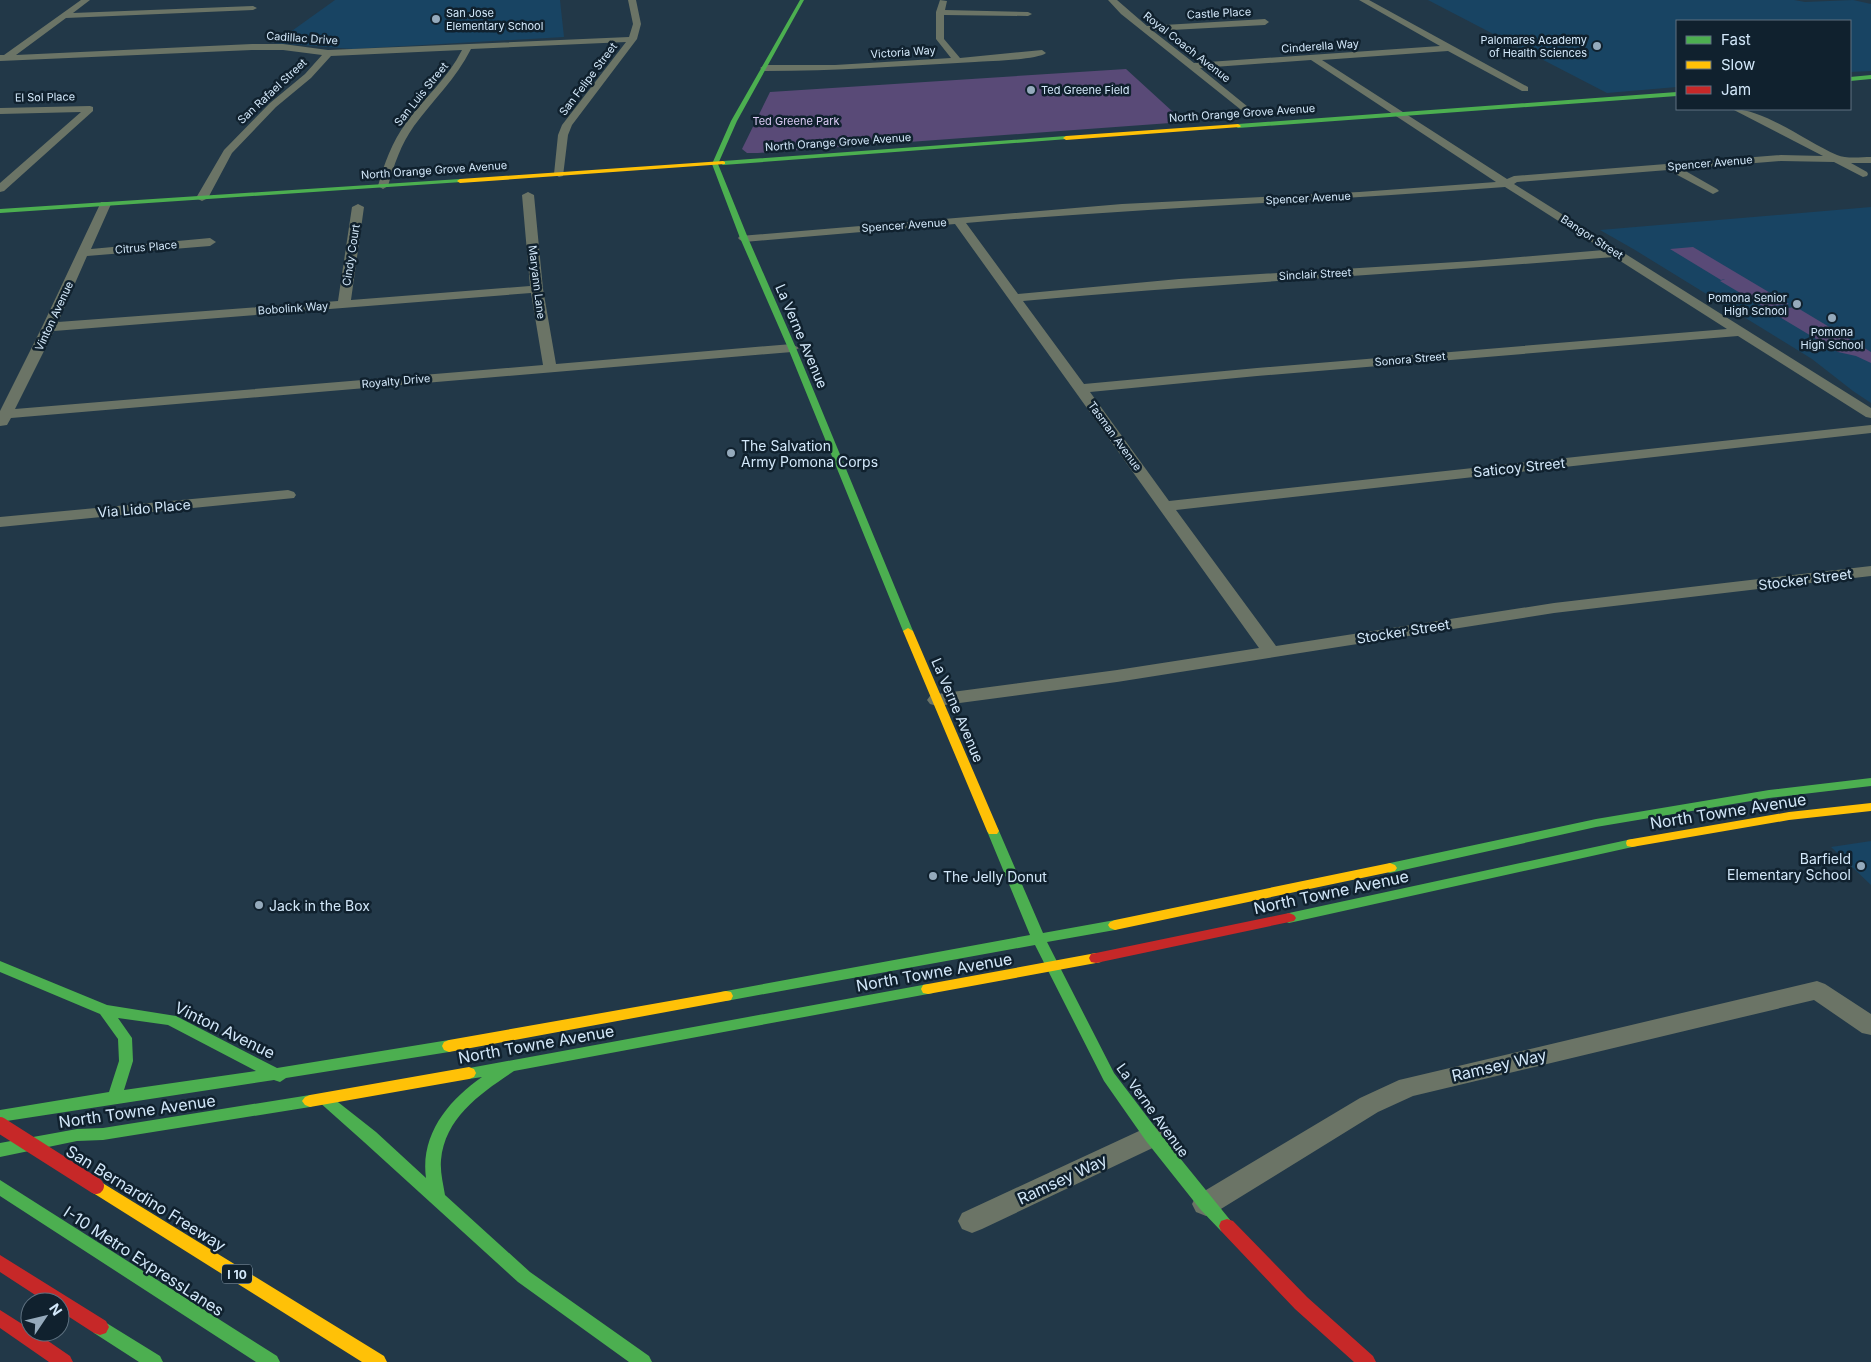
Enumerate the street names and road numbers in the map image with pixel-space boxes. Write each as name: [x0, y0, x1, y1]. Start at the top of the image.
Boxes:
street label: Castle Place: [1186, 4, 1252, 22]
street label: Royal Coach Avenue: [1141, 9, 1233, 85]
street label: Cadillac Drive: [266, 29, 338, 47]
street label: Cinderella Way: [1281, 36, 1359, 56]
street label: San Felipe Street: [556, 39, 620, 118]
street label: Victoria Way: [870, 43, 936, 61]
street label: San Rafael Street: [235, 55, 310, 127]
street label: San Luis Street: [391, 59, 451, 129]
street label: El Sol Place: [15, 89, 75, 105]
street label: North Orange Grove Avenue: [1168, 101, 1316, 125]
street label: North Orange Grove Avenue: [764, 130, 912, 154]
street label: Spencer Avenue: [1667, 152, 1753, 174]
street label: North Orange Grove Avenue: [360, 158, 508, 182]
street label: Spencer Avenue: [1265, 189, 1351, 207]
street label: Bangor Street: [1558, 212, 1626, 263]
street label: Spencer Avenue: [861, 215, 947, 235]
street label: Cindy Court: [339, 223, 363, 287]
street label: Citrus Place: [114, 237, 178, 257]
street label: Maryann Lane: [526, 244, 548, 320]
street label: Sinclair Street: [1279, 265, 1352, 283]
street label: Vinton Avenue: [32, 279, 76, 353]
street label: La Verne Avenue: [772, 281, 832, 391]
street label: Bobolink Way: [257, 299, 329, 317]
street label: Sonora Street: [1374, 349, 1446, 369]
street label: Royalty Drive: [361, 371, 431, 391]
street label: Tasman Avenue: [1085, 399, 1145, 473]
street label: Saticoy Street: [1472, 454, 1566, 480]
street label: Via Lido Place: [97, 495, 191, 521]
street label: Stocker Street: [1757, 565, 1853, 593]
street label: Stocker Street: [1355, 615, 1451, 647]
street label: La Verne Avenue: [928, 655, 988, 765]
street label: North Towne Avenue: [1648, 789, 1808, 833]
street label: North Towne Avenue: [1252, 866, 1410, 918]
street label: North Towne Avenue: [854, 948, 1014, 996]
street label: Vinton Avenue: [172, 997, 278, 1063]
street label: North Towne Avenue: [456, 1020, 616, 1068]
street label: Ramsey Way: [1450, 1044, 1548, 1086]
street label: La Verne Avenue: [1113, 1060, 1193, 1160]
street label: North Towne Avenue: [57, 1090, 217, 1132]
street label: San Bernardino Freeway: [62, 1141, 230, 1255]
street label: Ramsey Way: [1014, 1149, 1110, 1209]
street label: I-10 Metro ExpressLanes: [60, 1202, 228, 1320]
road number: I 10: [222, 1264, 252, 1284]

